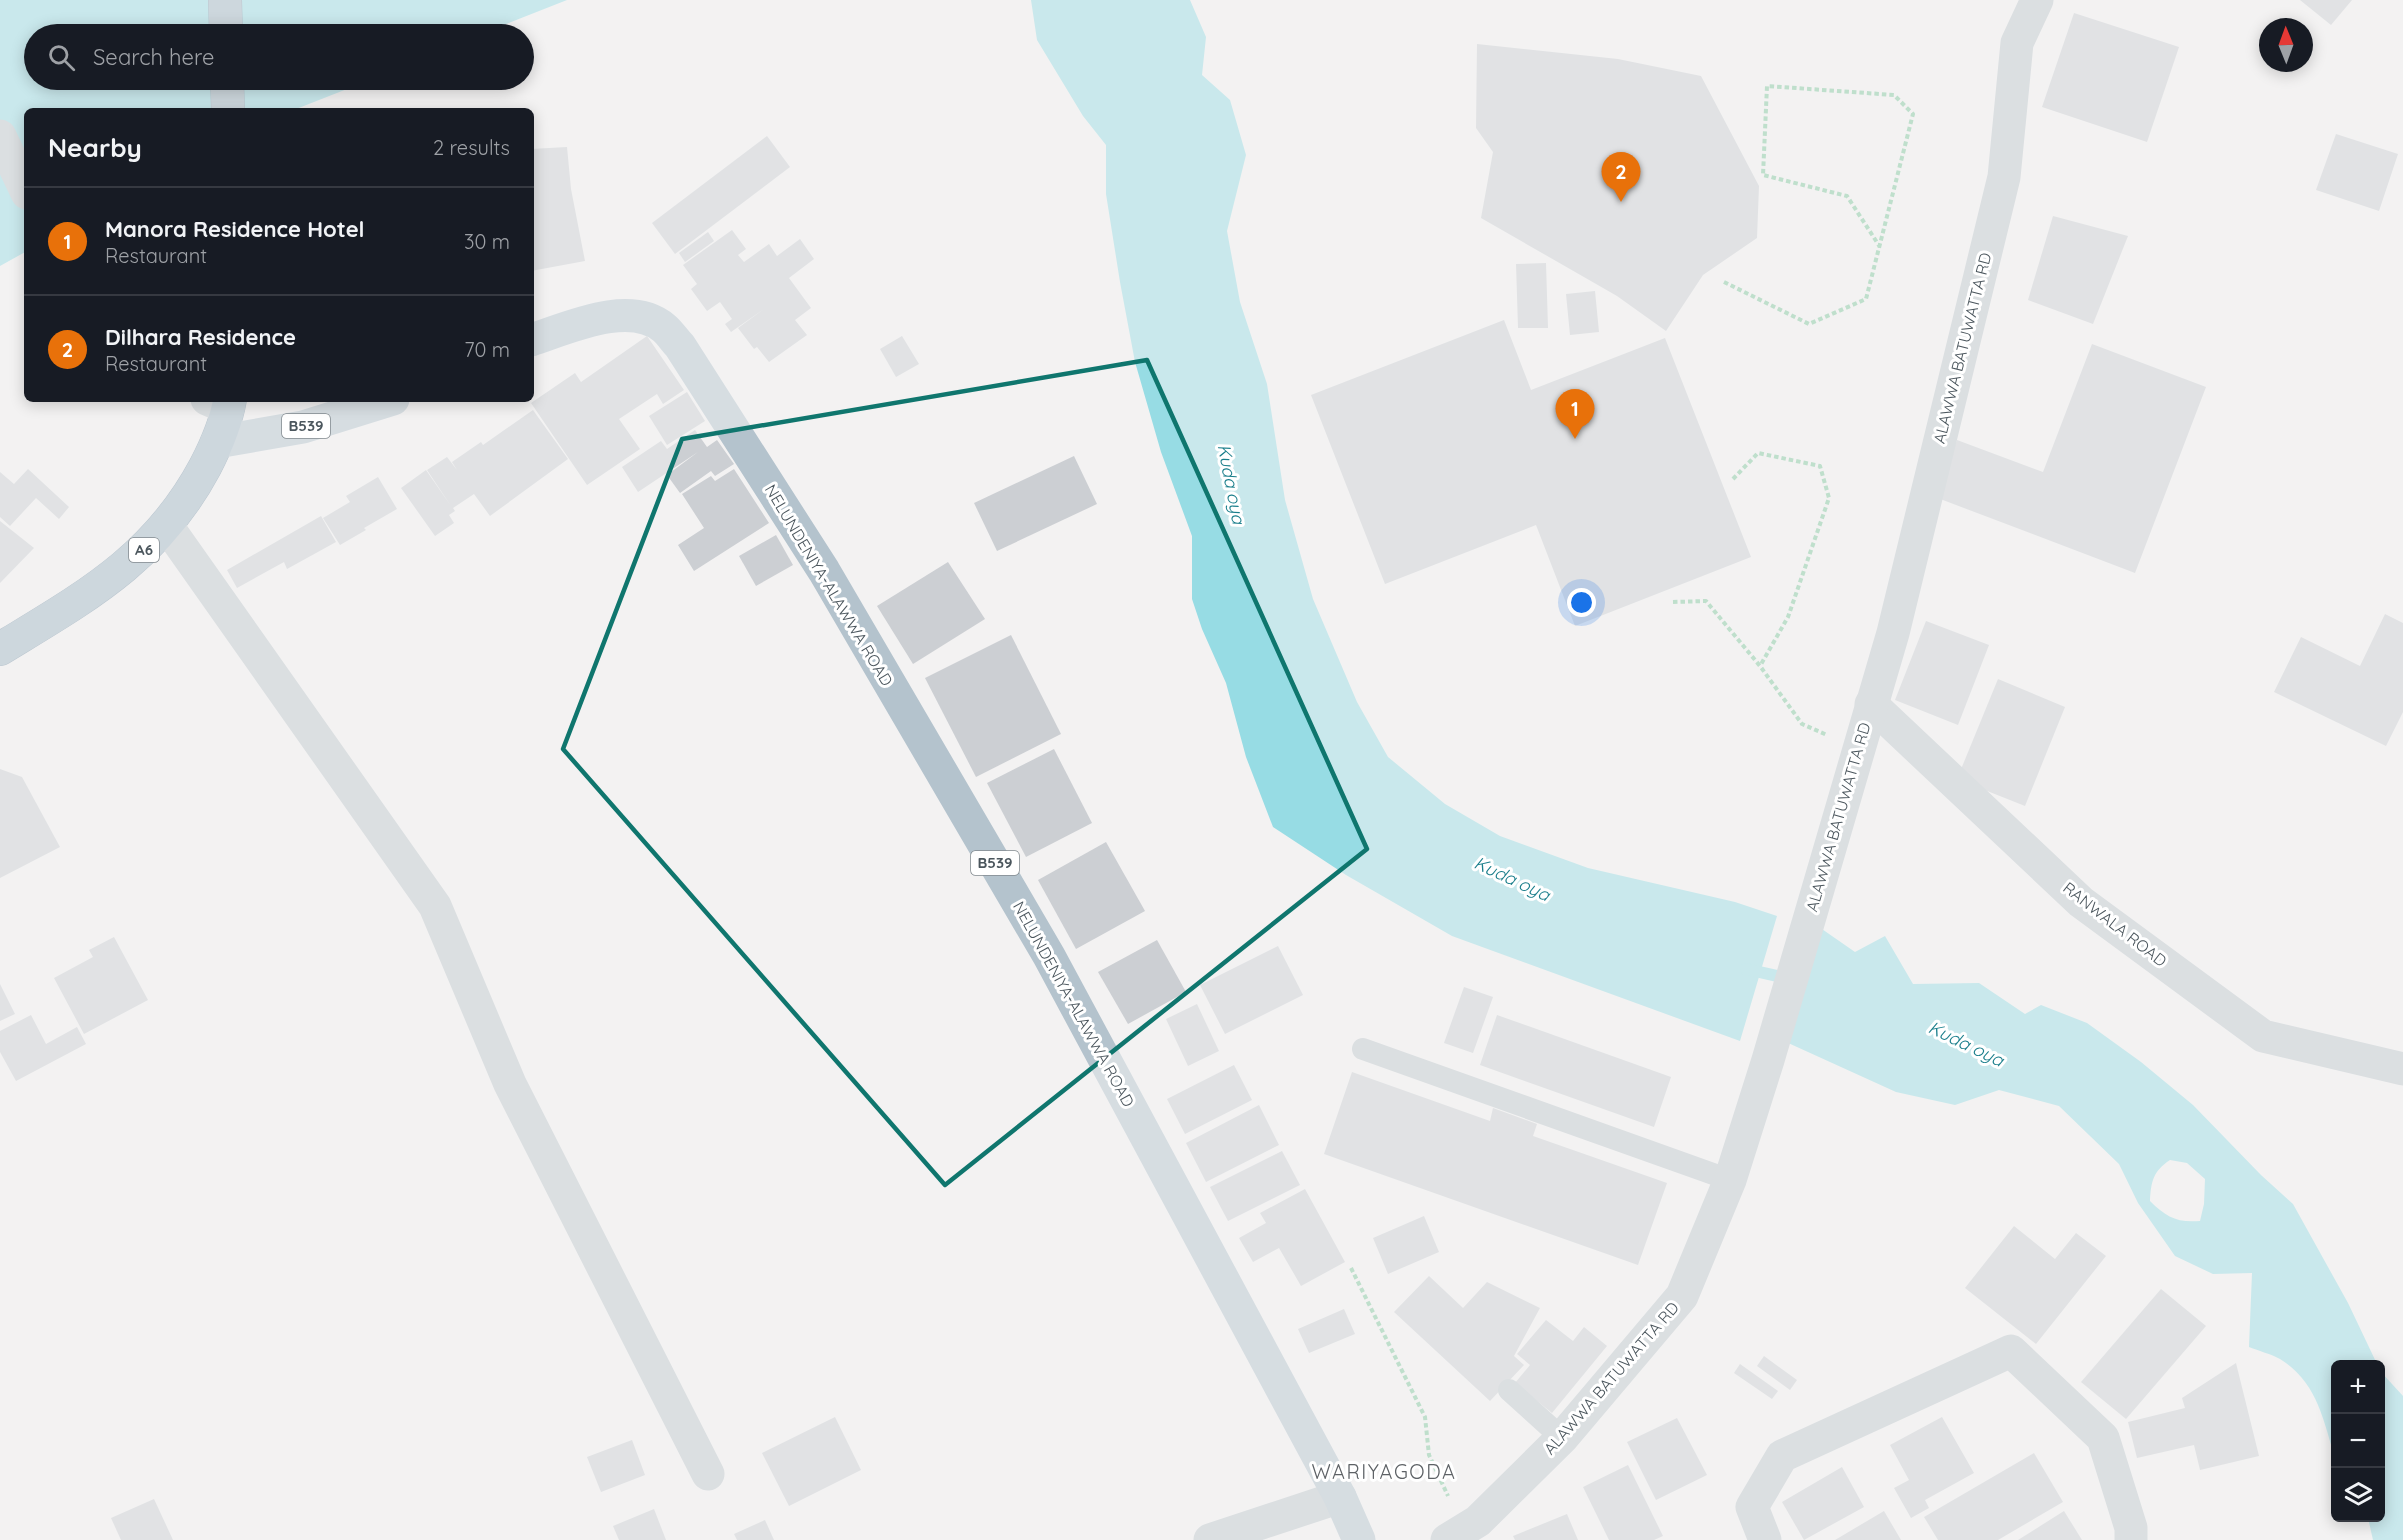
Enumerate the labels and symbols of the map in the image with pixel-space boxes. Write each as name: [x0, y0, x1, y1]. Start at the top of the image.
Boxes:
north arrow: [2259, 18, 2313, 72]
pin: 2: [1602, 152, 1640, 202]
street label: ALAWWA BATUWATTA RD: [1929, 251, 1995, 445]
pin: 1: [1556, 390, 1594, 439]
road number: B539: [282, 414, 330, 438]
water label: Kuda oya: [1212, 442, 1251, 527]
street label: NELUNDENIYA-ALAWWA ROAD: [761, 480, 897, 690]
road number: A6: [129, 538, 159, 562]
your location: [1567, 588, 1596, 617]
street label: ALAWWA BATUWATTA RD: [1801, 720, 1875, 914]
road number: B539: [971, 851, 1019, 875]
water label: Kuda oya: [1471, 851, 1555, 907]
street label: RANWALA ROAD: [2059, 877, 2171, 971]
street label: NELUNDENIYA-ALAWWA ROAD: [1009, 898, 1139, 1110]
water label: Kuda oya: [1925, 1015, 2009, 1072]
street label: ALAWWA BATUWATTA RD: [1539, 1298, 1683, 1458]
district label: WARIYAGODA: [1312, 1459, 1456, 1484]

